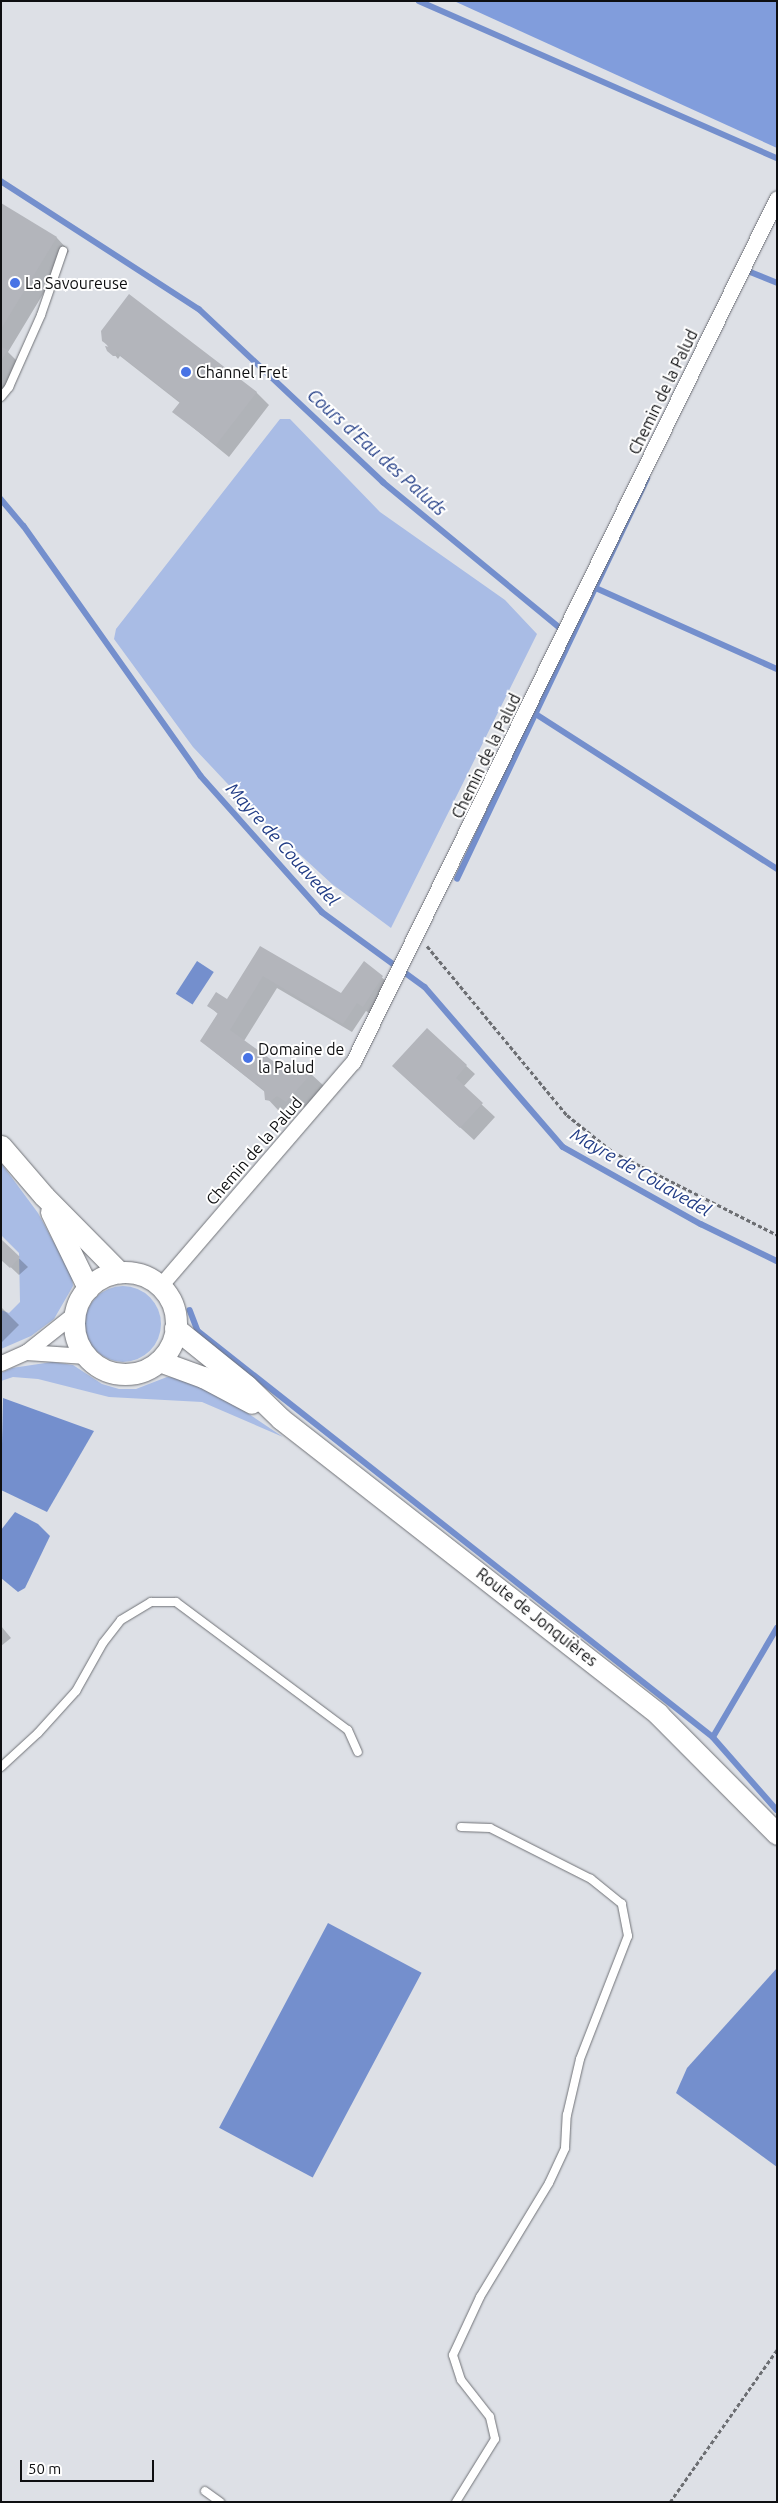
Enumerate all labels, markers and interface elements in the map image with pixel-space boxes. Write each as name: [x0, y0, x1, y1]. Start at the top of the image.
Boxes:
place label: La Savoureuse: [25, 273, 128, 293]
marker: La Savoureuse: [9, 277, 21, 289]
street label: Chemin de la Palud: [624, 326, 702, 458]
place label: Channel Fret: [196, 362, 287, 382]
marker: Channel Fret: [180, 366, 192, 378]
water label: Cours d'Eau des Paluds: [303, 384, 451, 520]
street label: Chemin de la Palud: [447, 690, 525, 822]
water label: Mayre de Couavedel: [222, 778, 344, 910]
place label: Domaine de la Palud: [258, 1039, 344, 1077]
marker: Domaine de la Palud: [242, 1052, 254, 1064]
street label: Chemin de la Palud: [202, 1093, 306, 1209]
water label: Mayre de Couavedel: [567, 1123, 715, 1221]
street label: Route de Jonquières: [473, 1564, 601, 1670]
scale bar: [22, 2450, 156, 2482]
text: 50 m: [28, 2460, 61, 2477]

